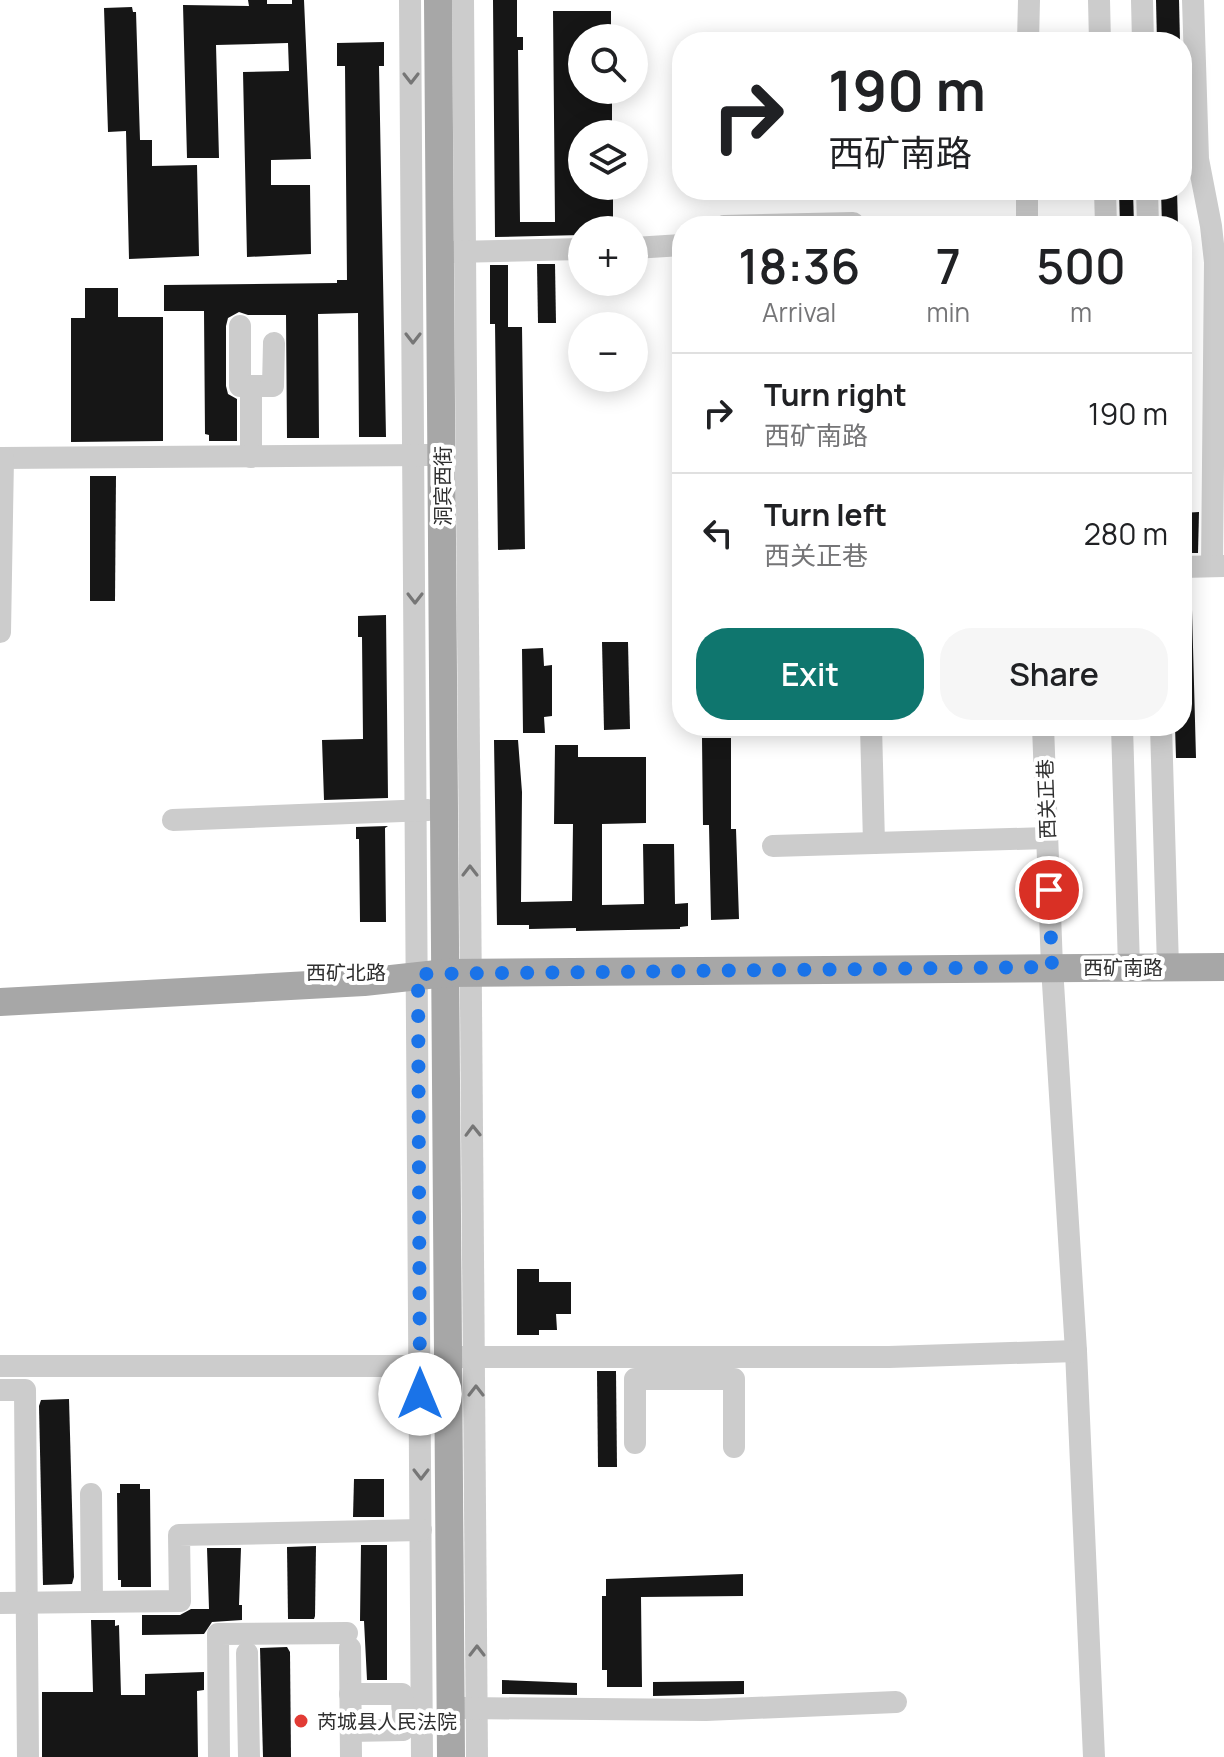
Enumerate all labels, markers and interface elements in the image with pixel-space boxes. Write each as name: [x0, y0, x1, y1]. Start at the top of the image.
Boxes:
map controls: [568, 24, 648, 392]
button: search: [568, 24, 648, 104]
text: 190 m: [828, 51, 986, 128]
icon: right: [696, 64, 800, 168]
one-way arrow: [402, 72, 420, 85]
button: layers: [568, 120, 648, 200]
text: 西矿南路: [828, 128, 972, 177]
button: +: [568, 216, 648, 296]
text: 18:36: [738, 233, 860, 298]
text: 7: [936, 233, 961, 298]
text: 500: [1036, 233, 1126, 298]
text: Arrival: [762, 294, 836, 330]
text: min: [926, 294, 970, 330]
text: m: [1070, 294, 1092, 330]
button: −: [568, 312, 648, 392]
one-way arrow: [404, 332, 422, 345]
text: Turn right: [764, 374, 907, 415]
icon: right: [696, 391, 740, 435]
text: 190 m: [1088, 393, 1168, 434]
text: 西矿南路: [764, 417, 868, 453]
street label: 洞宾西街: [429, 446, 456, 526]
text: Turn left: [764, 494, 887, 535]
icon: left: [696, 511, 740, 555]
text: 280 m: [1084, 513, 1168, 554]
text: 西关正巷: [764, 537, 868, 573]
one-way arrow: [406, 592, 424, 605]
button: Exit: [696, 628, 924, 720]
button: Share: [940, 628, 1168, 720]
street label: 西关正巷: [1031, 759, 1061, 839]
pin: [1015, 856, 1083, 924]
one-way arrow: [462, 864, 479, 877]
icon: arrive: [1027, 868, 1071, 912]
street label: 西矿南路: [1083, 954, 1163, 981]
street label: 西矿北路: [306, 959, 386, 986]
one-way arrow: [464, 1124, 482, 1137]
position arrow: [378, 1352, 462, 1436]
one-way arrow: [467, 1384, 485, 1397]
one-way arrow: [412, 1468, 429, 1481]
one-way arrow: [468, 1644, 486, 1657]
place label: 芮城县人民法院: [317, 1708, 457, 1735]
marker: 芮城县人民法院: [292, 1712, 310, 1730]

